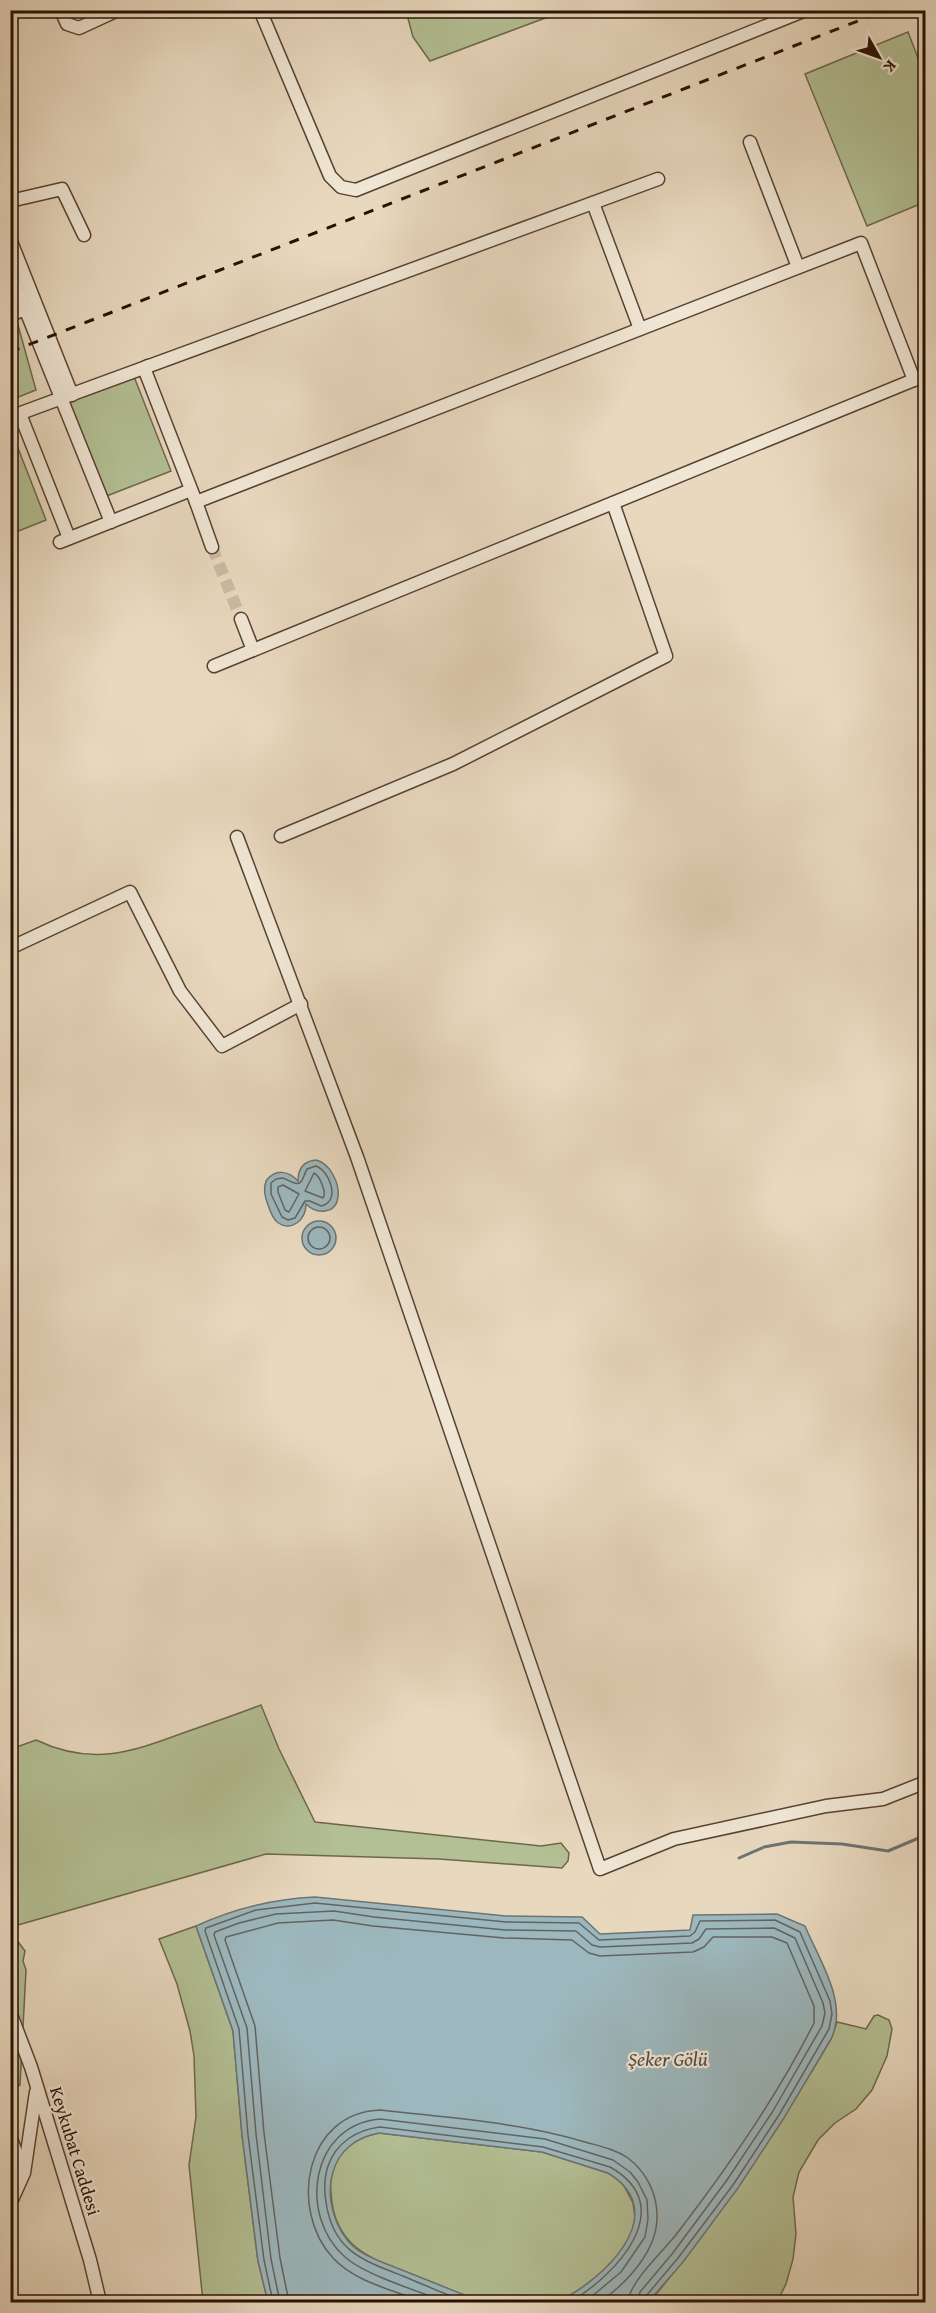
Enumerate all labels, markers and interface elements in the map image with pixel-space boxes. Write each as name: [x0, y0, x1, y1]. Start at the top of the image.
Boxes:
north arrow: [849, 27, 909, 87]
text: K: [877, 55, 903, 79]
water label: Şeker Gölü: [628, 2044, 708, 2073]
street label: Keykubat Caddesi: [43, 2083, 108, 2219]

